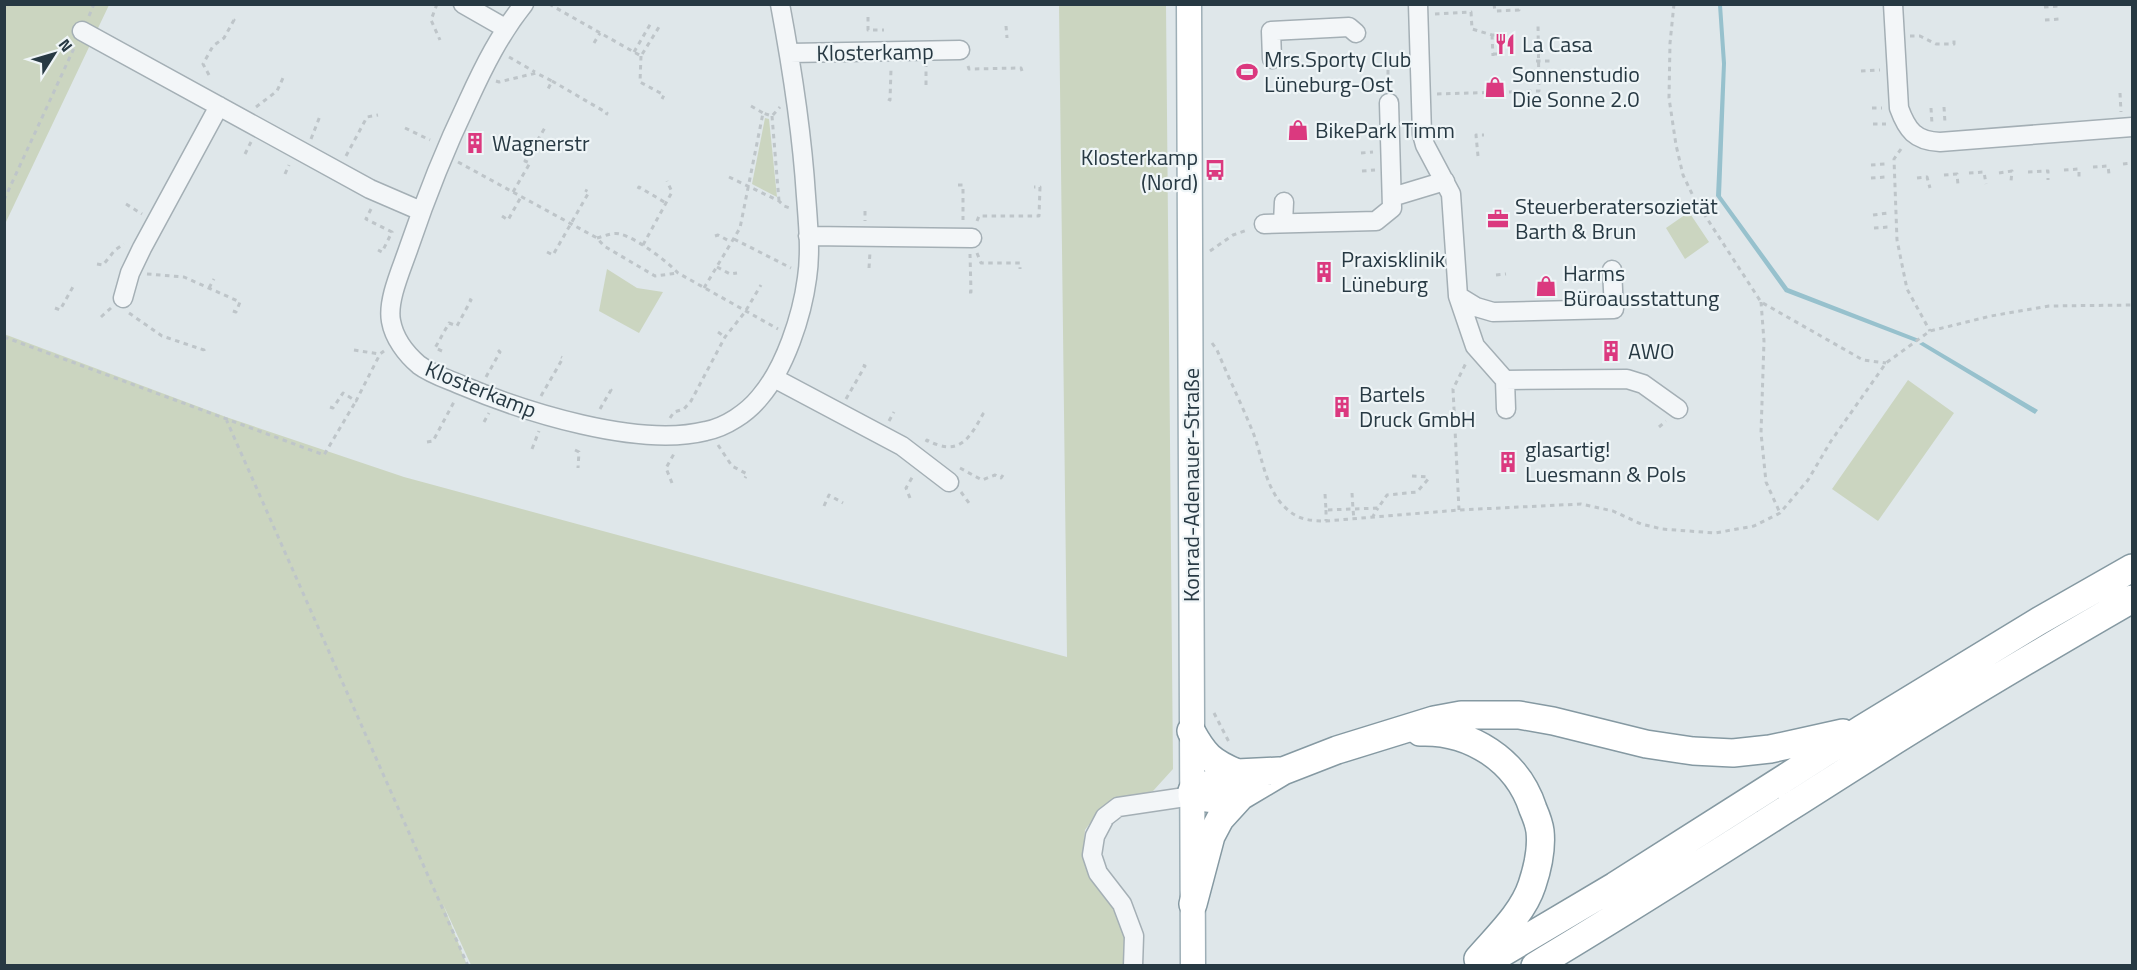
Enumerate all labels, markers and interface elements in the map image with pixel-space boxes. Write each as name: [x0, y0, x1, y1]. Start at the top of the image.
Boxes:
north arrow: [24, 24, 84, 84]
place label: La Casa: [1522, 27, 1593, 61]
restaurant icon: La Casa: [1493, 32, 1517, 56]
text: N: [53, 33, 79, 57]
street label: Klosterkamp: [816, 34, 934, 70]
place label: Mrs.Sporty Club Lüneburg-Ost: [1264, 42, 1411, 101]
place label: Sonnenstudio Die Sonne 2.0: [1512, 57, 1640, 116]
sports icon: Mrs.Sporty Club Lüneburg-Ost: [1235, 60, 1259, 84]
shop icon: Sonnenstudio Die Sonne 2.0: [1483, 75, 1507, 99]
place label: BikePark Timm: [1315, 113, 1455, 147]
shop icon: BikePark Timm: [1286, 118, 1310, 142]
place label: Wagnerstr: [492, 126, 590, 160]
building icon: Wagnerstr: [463, 131, 487, 155]
place label: Klosterkamp (Nord): [1081, 140, 1198, 199]
bus stop icon: Klosterkamp (Nord): [1203, 158, 1227, 182]
place label: Steuerberatersozietät Barth & Brun: [1515, 189, 1718, 248]
office icon: Steuerberatersozietät Barth & Brun: [1486, 207, 1510, 231]
place label: Praxisklinik Lüneburg: [1341, 242, 1446, 301]
place label: Harms Büroausstattung: [1563, 256, 1719, 315]
building icon: Praxisklinik Lüneburg: [1312, 260, 1336, 284]
shop icon: Harms Büroausstattung: [1534, 274, 1558, 298]
place label: AWO: [1628, 334, 1675, 368]
building icon: AWO: [1599, 339, 1623, 363]
street label: Klosterkamp: [420, 351, 542, 427]
street label: Konrad-Adenauer-Straße: [1174, 368, 1208, 602]
place label: Bartels Druck GmbH: [1359, 377, 1476, 436]
building icon: Bartels Druck GmbH: [1330, 395, 1354, 419]
place label: glasartig! Luesmann & Pols: [1525, 432, 1686, 491]
building icon: glasartig! Luesmann & Pols: [1496, 450, 1520, 474]

